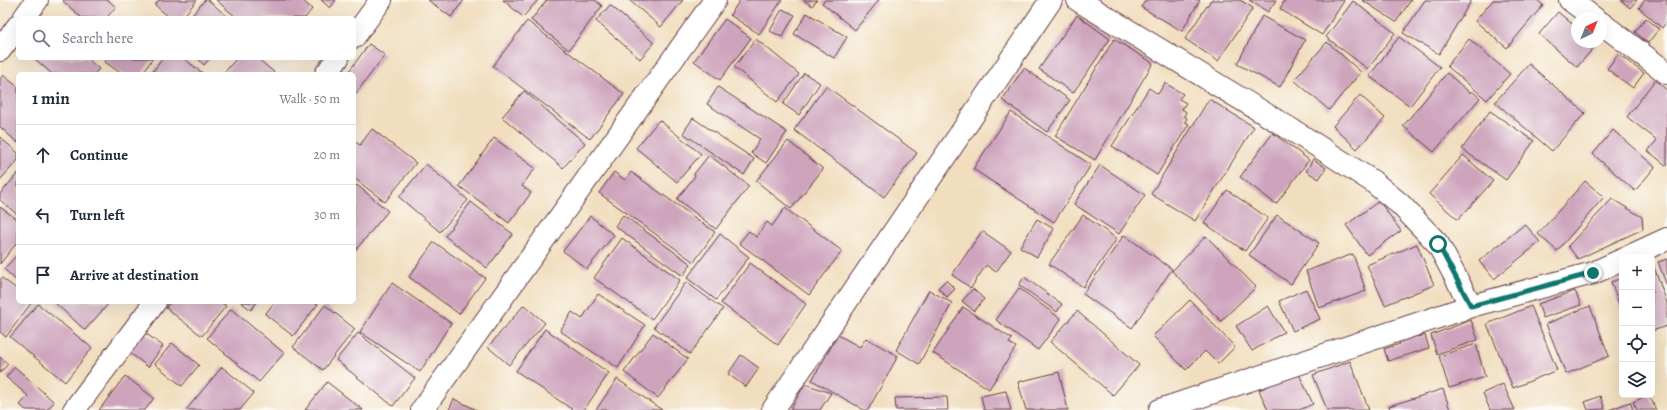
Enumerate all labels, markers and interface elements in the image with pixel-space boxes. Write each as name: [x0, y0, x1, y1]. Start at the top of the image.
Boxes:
north arrow: [1571, 12, 1607, 48]
search box: [16, 16, 356, 60]
icon: search: [30, 27, 52, 49]
text: Search here: [62, 28, 133, 48]
text: 1 min: [32, 87, 70, 110]
text: Walk · 50 m: [280, 90, 340, 107]
icon: ahead: [32, 144, 54, 166]
text: Continue: [70, 145, 128, 165]
text: 20 m: [314, 146, 340, 163]
icon: left: [32, 204, 54, 226]
text: Turn left: [70, 205, 125, 225]
text: 30 m: [314, 206, 340, 223]
route start: [1429, 235, 1447, 253]
map controls: [1619, 254, 1655, 398]
button: +: [1619, 254, 1655, 290]
icon: arrive: [32, 264, 54, 286]
route end: [1584, 264, 1602, 282]
text: Arrive at destination: [70, 265, 199, 285]
button: −: [1619, 290, 1655, 326]
button: locate: [1619, 326, 1655, 362]
button: layers: [1619, 362, 1655, 398]

